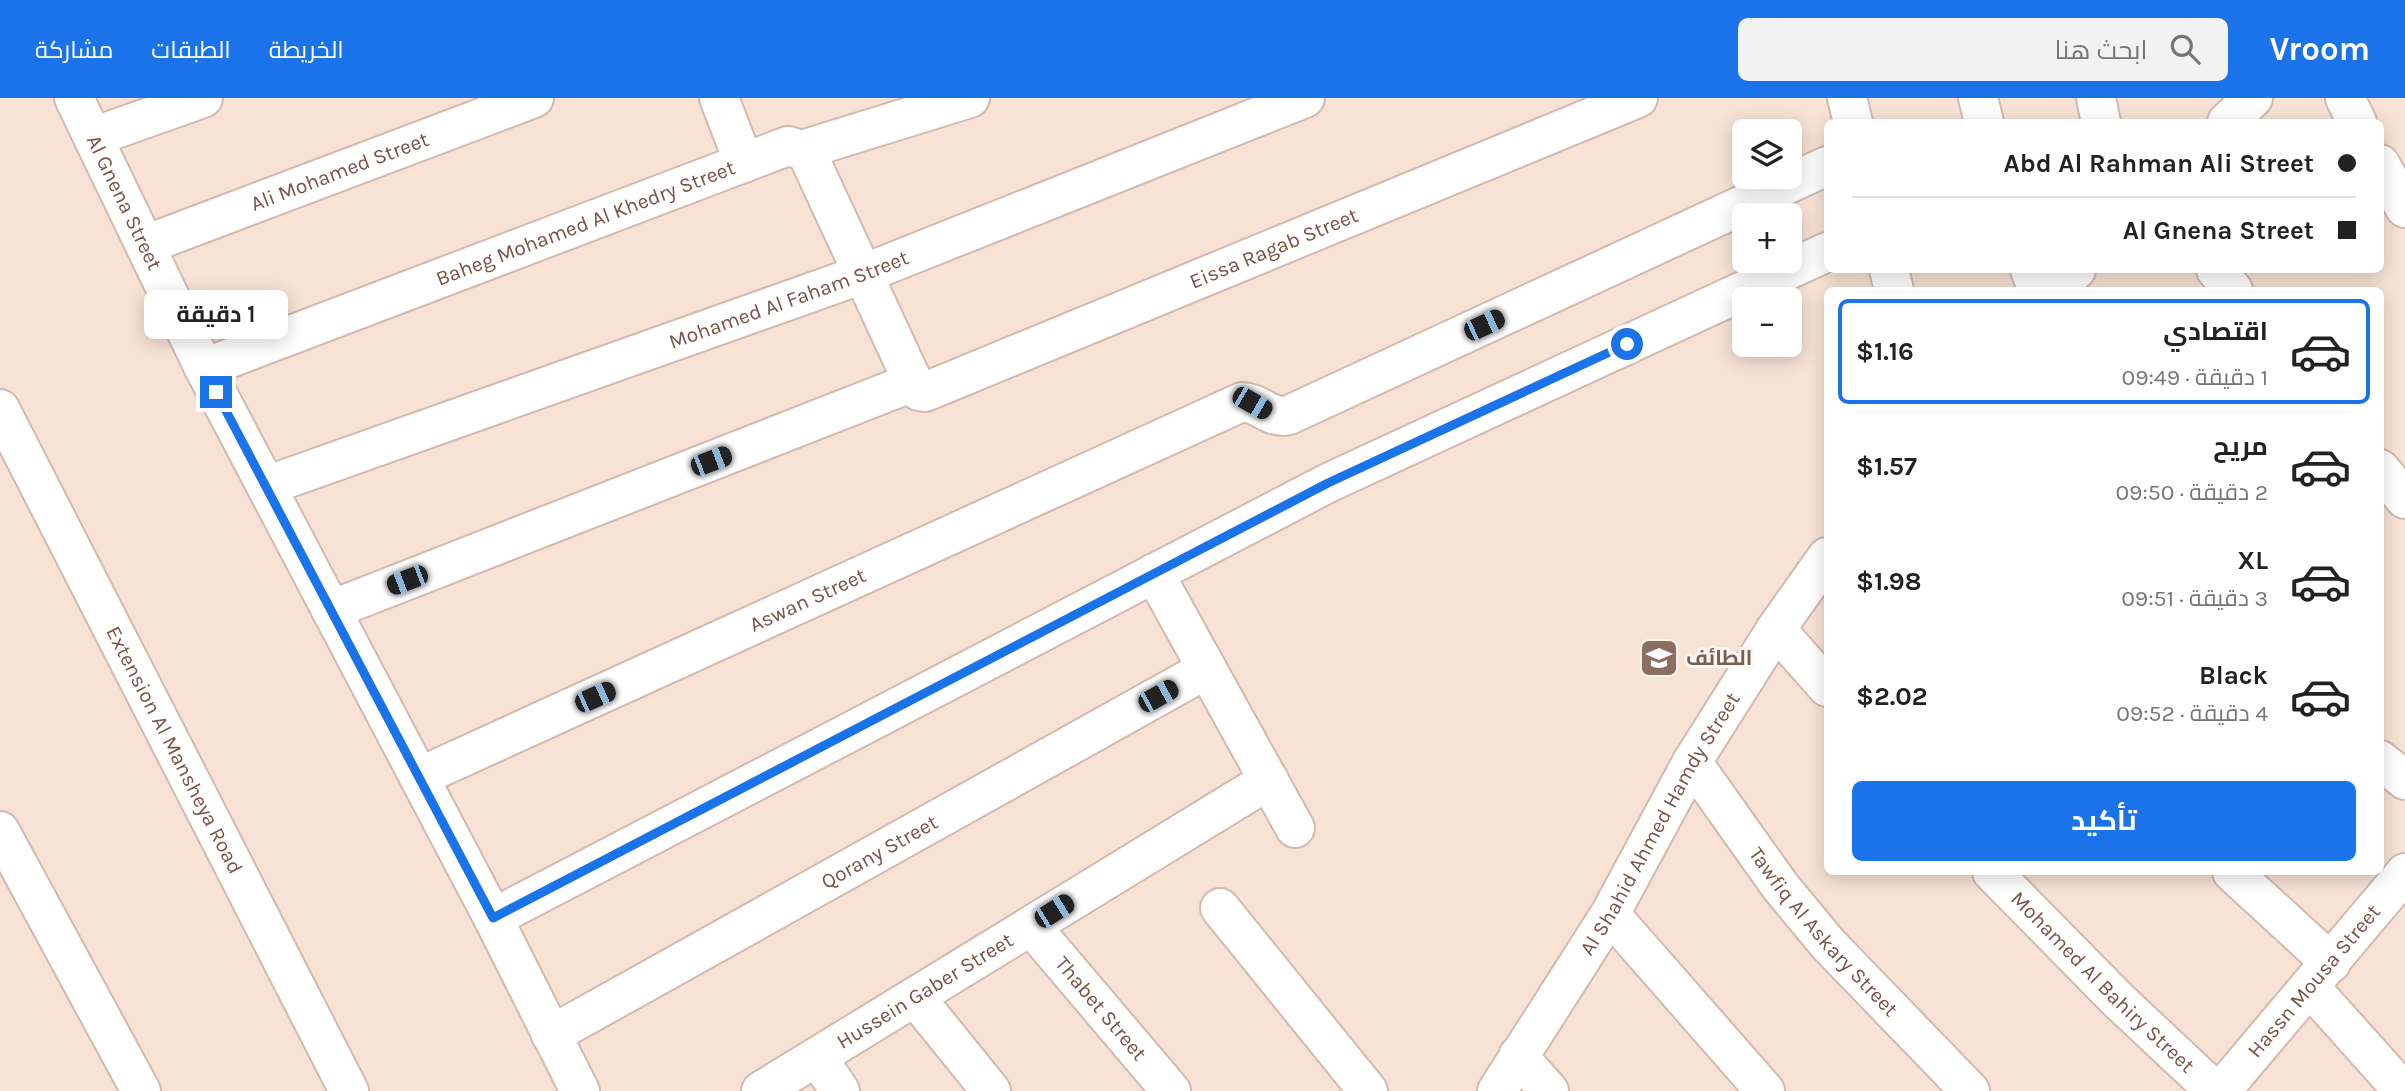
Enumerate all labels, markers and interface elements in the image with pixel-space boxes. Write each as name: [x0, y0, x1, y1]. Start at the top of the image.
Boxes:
search box: [1738, 18, 2228, 81]
icon: search: [2166, 30, 2204, 68]
text: Vroom: [2270, 30, 2370, 68]
text: ابحث هنا: [2055, 35, 2148, 66]
text: مشاركة: [35, 36, 113, 64]
text: الطبقات: [151, 36, 231, 64]
text: الخريطة: [269, 36, 344, 64]
map controls: [1732, 119, 1802, 357]
button: layers: [1732, 119, 1802, 189]
street label: Ali Mohamed Street: [247, 127, 432, 216]
street label: Al Gnena Street: [82, 131, 167, 274]
text: Abd Al Rahman Ali Street: [2004, 148, 2314, 179]
street label: Baheg Mohamed Al Khedry Street: [432, 155, 738, 291]
street label: Eissa Ragab Street: [1186, 203, 1362, 294]
button: +: [1732, 203, 1802, 273]
text: Al Gnena Street: [2123, 215, 2314, 246]
street label: Mohamed Al Faham Street: [666, 245, 912, 354]
button: −: [1732, 287, 1802, 357]
callout: 1 دقيقة: [144, 290, 288, 340]
text: 1 دقيقة: [176, 301, 256, 328]
car: [1461, 307, 1508, 343]
text: اقتصادي: [2163, 316, 2268, 347]
icon: car: [2289, 320, 2352, 383]
route start: [1611, 328, 1643, 360]
text: $1.16: [1856, 336, 1914, 367]
text: 1 دقيقة · 09:49: [2122, 364, 2268, 391]
route end: [200, 376, 232, 408]
car: [1229, 383, 1276, 423]
text: مريح: [2213, 431, 2268, 462]
icon: car: [2289, 435, 2352, 498]
car: [688, 444, 735, 478]
text: $1.57: [1856, 451, 1917, 482]
text: 2 دقيقة · 09:50: [2115, 479, 2268, 506]
text: XL: [2237, 545, 2268, 576]
icon: car: [2289, 550, 2352, 613]
car: [384, 563, 431, 597]
street label: Aswan Street: [746, 563, 870, 637]
text: $1.98: [1856, 566, 1921, 597]
text: 3 دقيقة · 09:51: [2121, 585, 2268, 612]
street label: Extension Al Mansheya Road: [101, 622, 248, 878]
school or university icon: الطائف: [1638, 637, 1680, 679]
place label: الطائف: [1686, 646, 1752, 670]
text: Black: [2199, 660, 2268, 691]
icon: car: [2289, 665, 2352, 728]
car: [1135, 677, 1182, 715]
car: [572, 679, 619, 715]
text: $2.02: [1856, 681, 1927, 712]
street label: Al Shahid Ahmed Hamdy Street: [1575, 688, 1745, 960]
text: 4 دقيقة · 09:52: [2116, 700, 2268, 727]
button: تأكيد: [1852, 781, 2356, 861]
street label: Qorany Street: [817, 810, 942, 894]
street label: Tawfiq Al Askary Street: [1744, 842, 1903, 1021]
street label: Mohamed Al Bahiry Street: [2006, 886, 2200, 1078]
car: [1031, 891, 1078, 931]
street label: Hassn Mousa Street: [2243, 900, 2385, 1062]
street label: Hussein Gaber Street: [832, 928, 1017, 1054]
street label: Thabet Street: [1050, 952, 1152, 1065]

